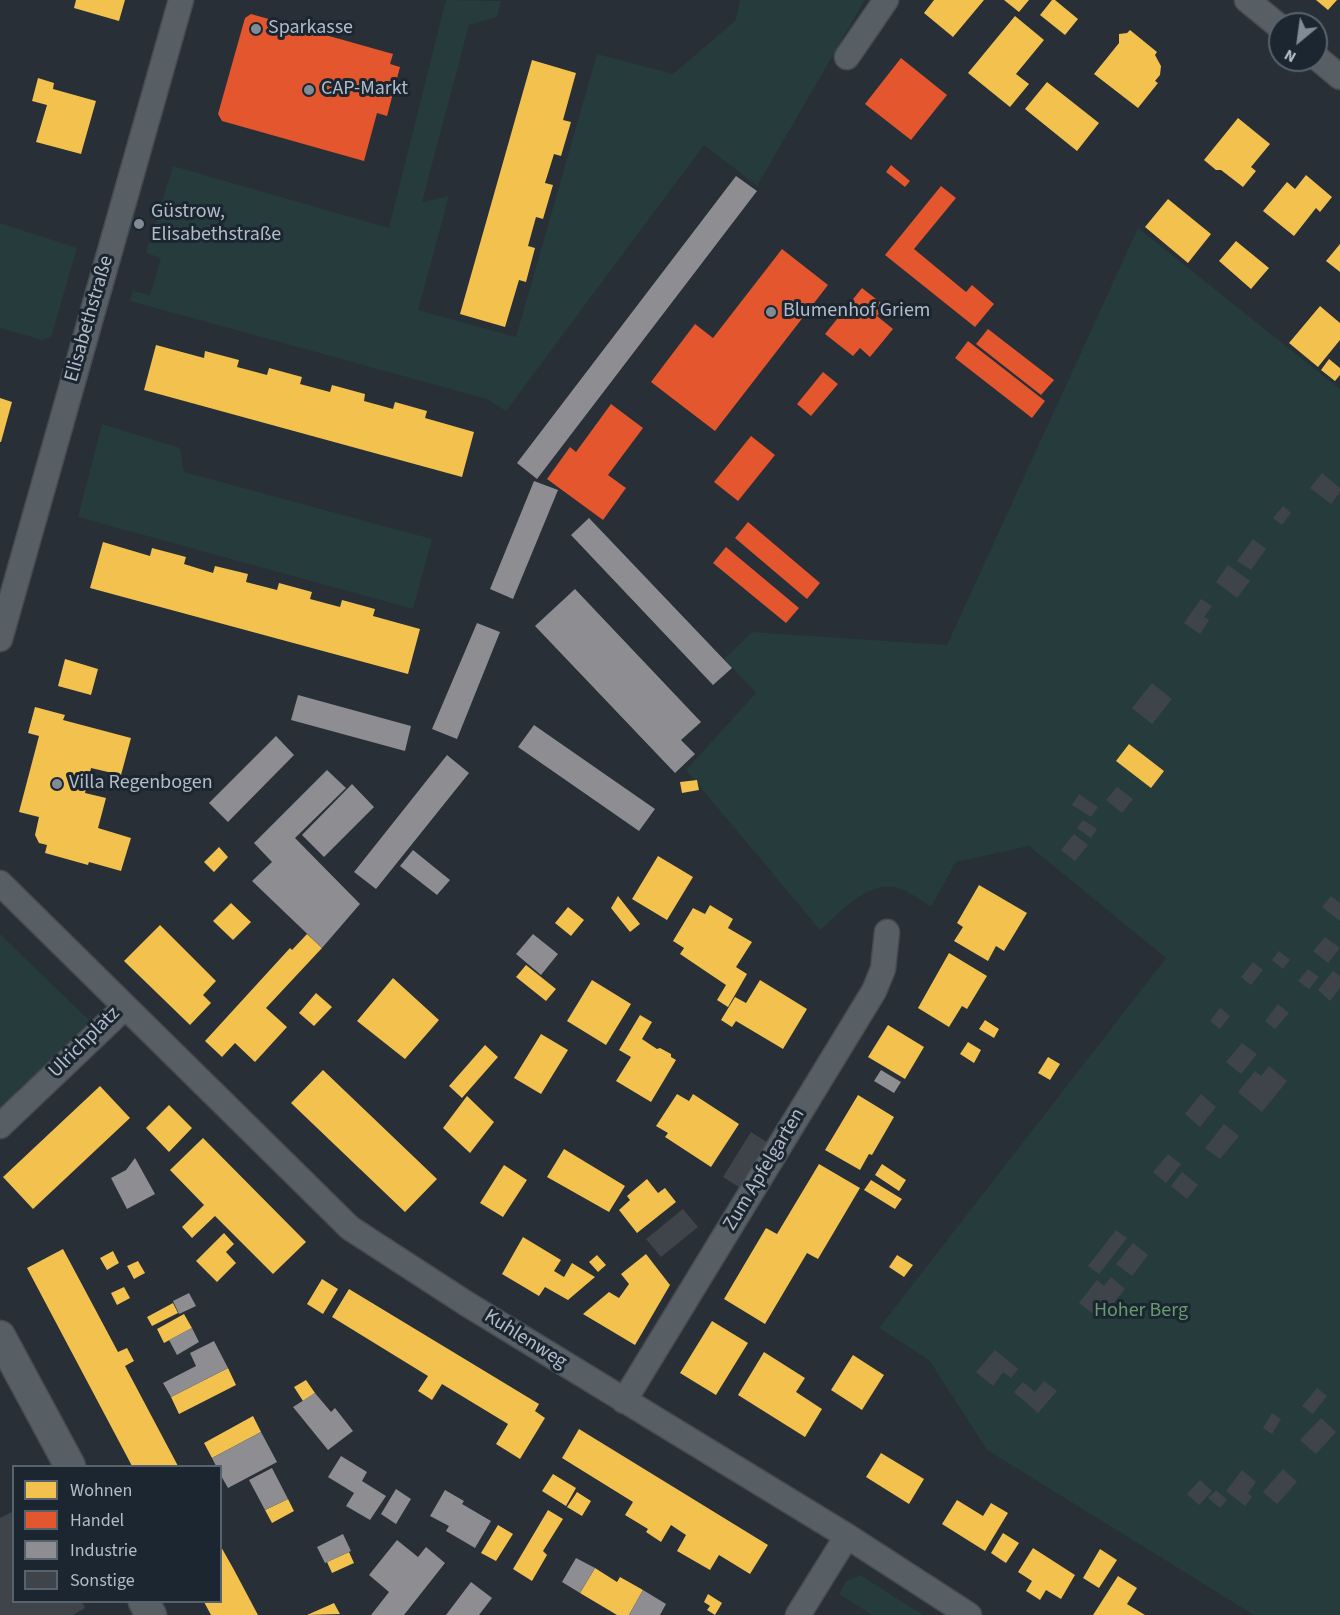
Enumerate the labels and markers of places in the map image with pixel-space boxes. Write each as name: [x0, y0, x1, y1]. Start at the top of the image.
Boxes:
place label: Sparkasse: [268, 17, 353, 41]
marker: Sparkasse: [249, 22, 263, 36]
place label: CAP-Markt: [321, 78, 408, 102]
marker: CAP-Markt: [302, 83, 316, 97]
place label: Güstrow, Elisabethstraße: [151, 201, 281, 248]
marker: Güstrow, Elisabethstraße: [132, 217, 146, 231]
place label: Blumenhof Griem: [783, 300, 930, 324]
marker: Blumenhof Griem: [764, 305, 778, 319]
place label: Villa Regenbogen: [69, 772, 213, 796]
marker: Villa Regenbogen: [50, 777, 64, 791]

